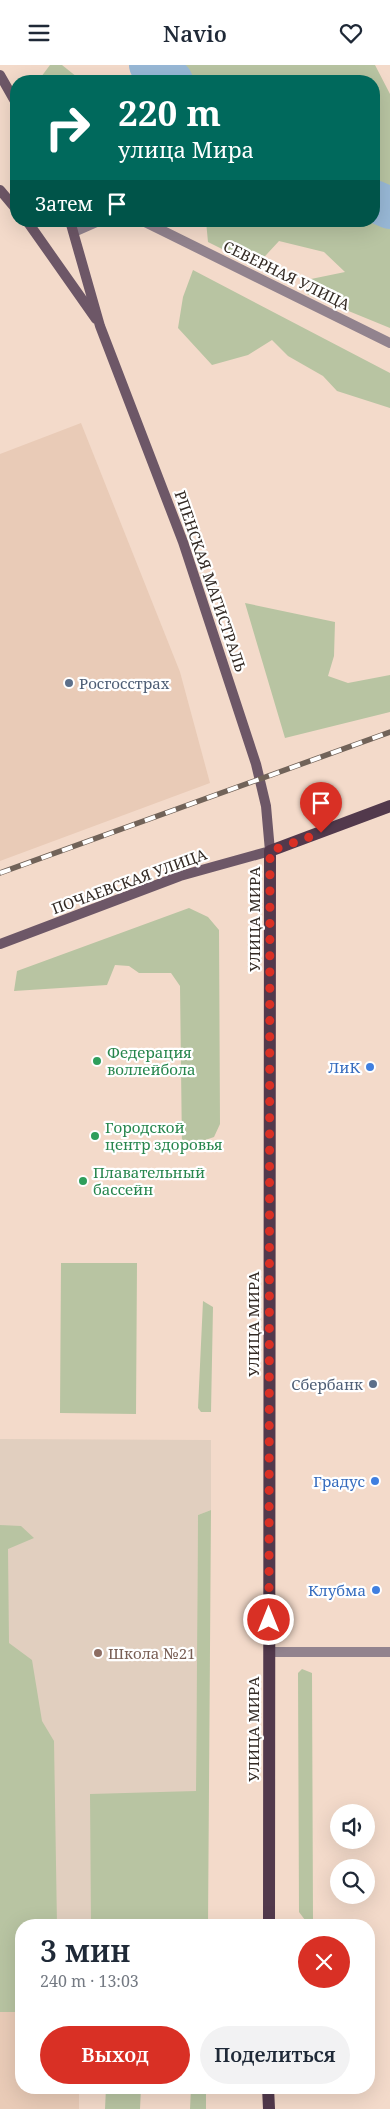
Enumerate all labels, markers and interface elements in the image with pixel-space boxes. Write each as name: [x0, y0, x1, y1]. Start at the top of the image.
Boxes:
text: Navio: [163, 18, 227, 48]
icon: menu: [25, 19, 53, 47]
icon: heart: [337, 19, 365, 47]
text: 220 m: [118, 89, 221, 136]
icon: right: [35, 95, 100, 160]
text: улица Мира: [118, 134, 254, 164]
icon: arrive: [103, 190, 131, 218]
text: Затем: [35, 191, 93, 217]
street label: СЕВЕРНАЯ УЛИЦА: [220, 236, 354, 315]
street label: РПЕНСКАЯ МАГИСТРАЛЬ: [171, 488, 251, 674]
place label: Росгосстрах: [79, 673, 170, 693]
marker: Росгосстрах: [63, 677, 75, 689]
pin: [300, 782, 342, 833]
icon: arrive: [307, 789, 335, 817]
street label: ПОЧАЕВСКАЯ УЛИЦА: [49, 844, 210, 918]
street label: УЛИЦА МИРА: [244, 866, 264, 972]
place label: Федерация воллейбола: [107, 1042, 196, 1079]
marker: Федерация воллейбола: [91, 1055, 103, 1067]
place label: ЛиК: [328, 1057, 360, 1077]
marker: ЛиК: [364, 1061, 376, 1073]
place label: Городской центр здоровья: [105, 1117, 223, 1154]
marker: Городской центр здоровья: [89, 1130, 101, 1142]
place label: Плавательный бассейн: [93, 1162, 205, 1199]
marker: Плавательный бассейн: [77, 1175, 89, 1187]
street label: УЛИЦА МИРА: [243, 1271, 263, 1377]
place label: Сбербанк: [291, 1374, 363, 1394]
marker: Сбербанк: [367, 1378, 379, 1390]
place label: Градус: [313, 1471, 365, 1491]
marker: Градус: [369, 1475, 381, 1487]
place label: Клубма: [308, 1580, 366, 1600]
marker: Клубма: [370, 1584, 382, 1596]
position arrow: [242, 1593, 294, 1645]
place label: Школа №21: [108, 1643, 195, 1663]
marker: Школа №21: [92, 1647, 104, 1659]
street label: УЛИЦА МИРА: [243, 1676, 263, 1782]
map controls: [330, 1804, 375, 1904]
button: sound: [330, 1804, 375, 1849]
button: search: [330, 1859, 375, 1904]
text: 3 мин: [40, 1930, 130, 1971]
button: close: [298, 1936, 350, 1988]
text: 240 m · 13:03: [40, 1970, 139, 1992]
button: Выход: [40, 2026, 190, 2084]
button: Поделиться: [200, 2026, 350, 2084]

